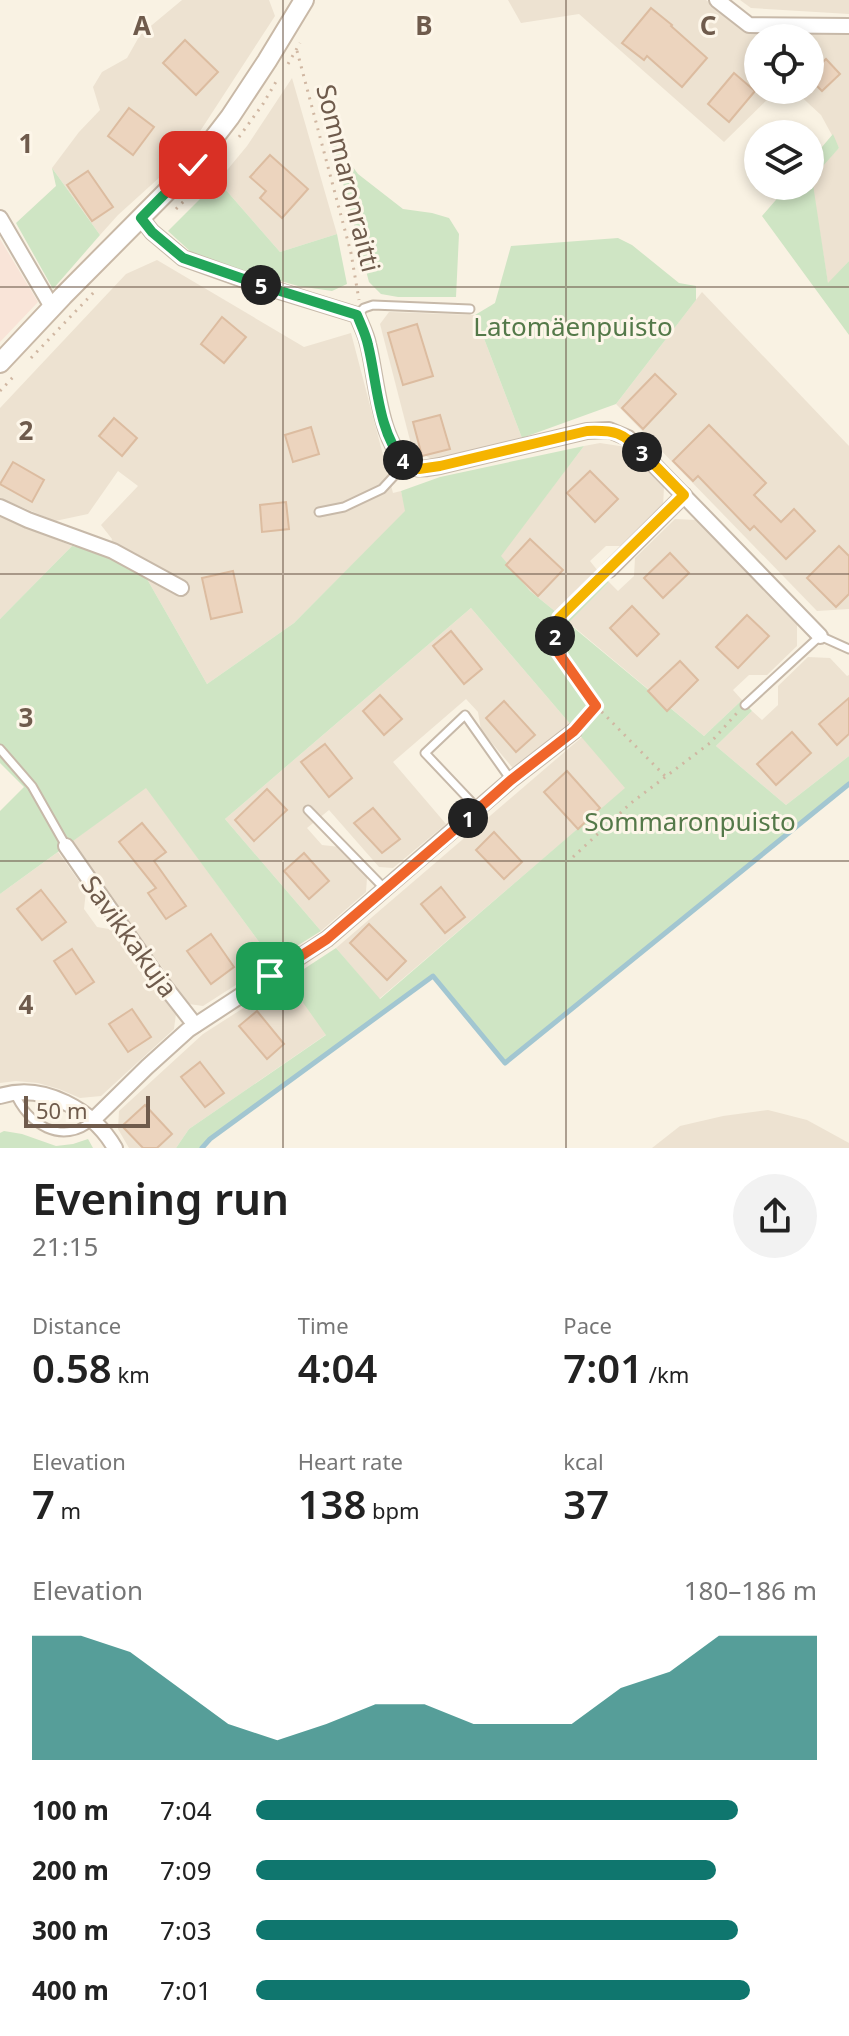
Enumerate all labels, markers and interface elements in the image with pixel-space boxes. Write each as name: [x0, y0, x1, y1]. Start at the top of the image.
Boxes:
text: A: [133, 7, 151, 43]
text: B: [415, 7, 433, 43]
text: C: [700, 7, 716, 43]
map controls: [744, 24, 824, 200]
button: locate: [744, 24, 824, 104]
street label: Sommaronraitti: [308, 80, 390, 276]
button: layers: [744, 120, 824, 200]
text: 1: [19, 125, 33, 161]
pin: [159, 131, 227, 199]
icon: check: [171, 143, 215, 187]
pin: 5: [241, 265, 281, 305]
text: 5: [255, 270, 267, 300]
park label: Latomäenpuisto: [473, 308, 673, 344]
text: 2: [19, 412, 34, 448]
pin: 3: [622, 432, 662, 472]
text: 3: [636, 437, 648, 467]
pin: 4: [383, 440, 423, 480]
text: 4: [397, 445, 409, 475]
pin: 2: [535, 616, 575, 656]
text: 2: [549, 621, 561, 651]
text: 3: [19, 699, 33, 735]
pin: 1: [448, 798, 488, 838]
text: 1: [462, 803, 474, 833]
park label: Sommaronpuisto: [584, 803, 796, 839]
street label: Savikkakuja: [74, 868, 186, 1004]
pin: [236, 942, 304, 1010]
icon: arrive: [248, 954, 292, 998]
text: 4: [19, 986, 34, 1022]
scale bar: [24, 1092, 150, 1128]
text: 50 m: [36, 1095, 87, 1125]
text: Evening run: [32, 1168, 289, 1228]
button: share: [733, 1174, 817, 1258]
text: 21:15: [32, 1228, 98, 1264]
text: Distance: [32, 1310, 121, 1340]
text: Time: [298, 1310, 349, 1340]
text: Pace: [563, 1310, 612, 1340]
text: 0.58: [32, 1340, 112, 1395]
text: 4:04: [298, 1340, 377, 1395]
text: 7:01: [563, 1340, 643, 1395]
text: km: [112, 1359, 150, 1389]
text: /km: [643, 1359, 689, 1389]
text: Elevation: [32, 1446, 126, 1476]
text: Heart rate: [298, 1446, 403, 1476]
text: kcal: [563, 1446, 604, 1476]
text: 7: [32, 1476, 55, 1531]
text: 138: [298, 1476, 366, 1531]
text: 37: [563, 1476, 609, 1531]
text: m: [55, 1495, 81, 1525]
text: bpm: [366, 1495, 420, 1525]
text: Elevation: [32, 1572, 143, 1608]
text: 180–186 m: [684, 1572, 817, 1608]
text: 100 m: [32, 1792, 109, 1828]
text: 7:04: [160, 1792, 212, 1828]
text: 200 m: [32, 1852, 109, 1888]
text: 7:09: [160, 1852, 212, 1888]
text: 300 m: [32, 1912, 109, 1948]
text: 7:03: [160, 1912, 212, 1948]
text: 400 m: [32, 1972, 109, 2008]
text: 7:01: [160, 1972, 212, 2008]

